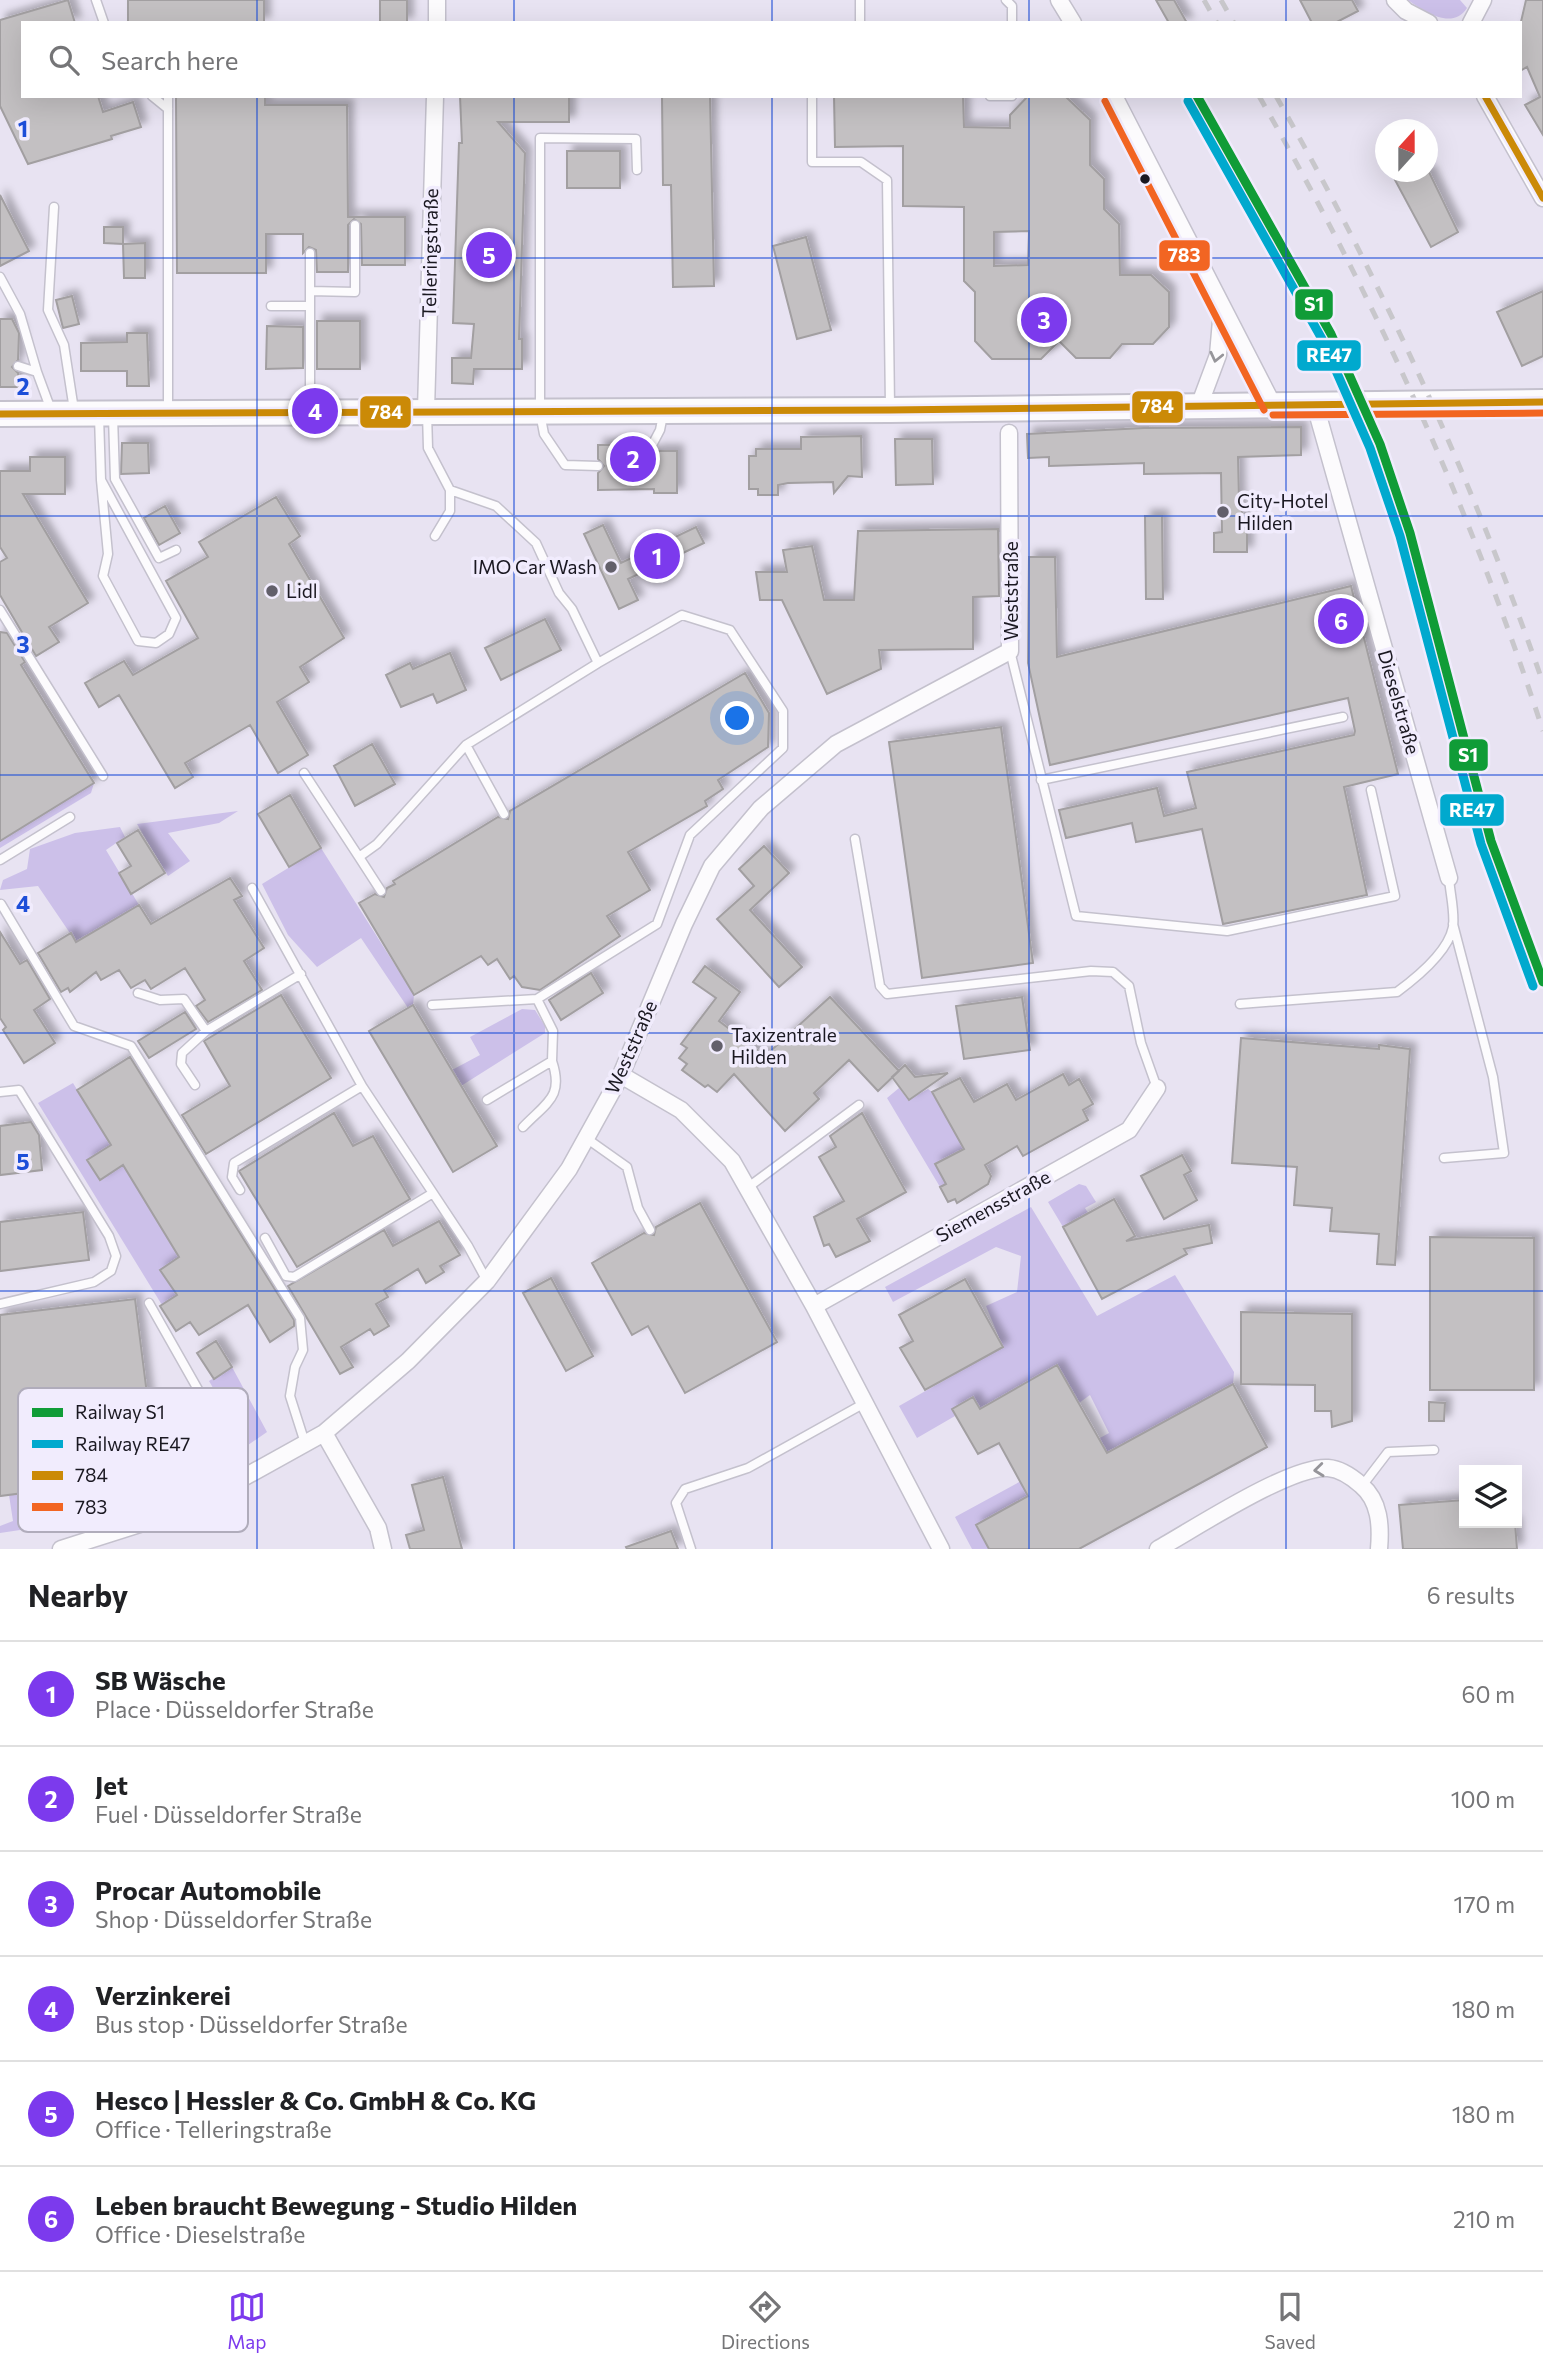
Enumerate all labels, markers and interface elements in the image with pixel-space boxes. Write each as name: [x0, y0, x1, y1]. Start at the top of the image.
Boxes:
search box: [21, 21, 1522, 98]
icon: search: [45, 41, 83, 79]
text: Search here: [101, 44, 239, 75]
text: 1: [18, 114, 28, 142]
north arrow: [1375, 119, 1438, 182]
unlabelled marker: [1138, 172, 1152, 186]
street label: Telleringstraße: [417, 188, 442, 318]
pin: 5: [466, 229, 512, 281]
line badge: 783: [1158, 239, 1211, 272]
text: 783: [1167, 243, 1201, 266]
line badge: S1: [1294, 288, 1334, 321]
text: S1: [1304, 292, 1324, 315]
pin: 3: [1021, 294, 1067, 346]
line badge: RE47: [1296, 339, 1362, 372]
text: RE47: [1306, 343, 1352, 366]
one-way arrow: [1210, 351, 1224, 363]
text: 2: [16, 372, 30, 400]
pin: 4: [292, 385, 338, 437]
line badge: 784: [1131, 390, 1184, 424]
text: 784: [1140, 394, 1174, 417]
line badge: 784: [359, 395, 412, 429]
text: 784: [369, 400, 403, 423]
pin: 2: [610, 433, 656, 485]
place label: City-Hotel Hilden: [1237, 489, 1329, 534]
marker: City-Hotel Hilden: [1215, 504, 1231, 520]
pin: 1: [634, 530, 680, 582]
street label: Weststraße: [999, 541, 1022, 641]
place label: IMO Car Wash: [473, 555, 597, 578]
marker: IMO Car Wash: [603, 559, 619, 575]
place label: Lidl: [286, 579, 318, 602]
marker: Lidl: [264, 583, 280, 599]
pin: 6: [1318, 595, 1364, 647]
text: 3: [16, 630, 30, 658]
street label: Dieselstraße: [1374, 647, 1425, 757]
your location: [720, 701, 754, 735]
line badge: S1: [1448, 738, 1489, 772]
text: S1: [1458, 743, 1478, 766]
line badge: RE47: [1439, 793, 1505, 827]
text: RE47: [1449, 798, 1495, 821]
text: 4: [16, 889, 30, 917]
street label: Weststraße: [600, 997, 661, 1097]
place label: Taxizentrale Hilden: [731, 1023, 837, 1068]
marker: Taxizentrale Hilden: [709, 1038, 725, 1054]
text: 5: [16, 1147, 30, 1175]
street label: Siemensstraße: [931, 1165, 1054, 1247]
legend: [18, 1388, 248, 1532]
text: Railway S1: [75, 1400, 165, 1423]
text: Railway RE47: [75, 1432, 190, 1455]
one-way arrow: [1313, 1462, 1325, 1477]
text: 784: [75, 1463, 108, 1486]
map controls: [1459, 1465, 1522, 1528]
button: layers: [1459, 1465, 1522, 1528]
text: 783: [75, 1495, 107, 1518]
text: Nearby: [28, 1576, 128, 1613]
text: 6 results: [1427, 1581, 1515, 1609]
text: SB Wäsche: [95, 1664, 226, 1695]
text: 1: [46, 1680, 56, 1708]
text: 60 m: [1462, 1680, 1515, 1708]
text: Place · Düsseldorfer Straße: [95, 1695, 374, 1723]
text: Jet: [95, 1769, 128, 1800]
text: 2: [44, 1785, 58, 1813]
text: 100 m: [1451, 1785, 1515, 1813]
text: Fuel · Düsseldorfer Straße: [95, 1800, 362, 1828]
text: Procar Automobile: [95, 1874, 321, 1905]
text: 3: [44, 1890, 58, 1918]
text: 170 m: [1454, 1890, 1515, 1918]
text: Shop · Düsseldorfer Straße: [95, 1905, 372, 1933]
text: Verzinkerei: [95, 1979, 231, 2010]
text: 4: [44, 1995, 58, 2023]
text: 180 m: [1452, 1995, 1515, 2023]
text: Bus stop · Düsseldorfer Straße: [95, 2010, 408, 2038]
text: Hesco | Hessler & Co. GmbH & Co. KG: [95, 2084, 536, 2115]
text: 5: [44, 2100, 58, 2128]
text: 180 m: [1452, 2100, 1515, 2128]
text: Office · Telleringstraße: [95, 2115, 332, 2143]
text: Leben braucht Bewegung - Studio Hilden: [95, 2189, 577, 2220]
text: 6: [44, 2205, 58, 2233]
text: 210 m: [1453, 2205, 1515, 2233]
text: Office · Dieselstraße: [95, 2220, 305, 2248]
tab: Map: [227, 2288, 266, 2353]
tab: Directions: [721, 2288, 810, 2353]
tab: Saved: [1264, 2288, 1316, 2353]

